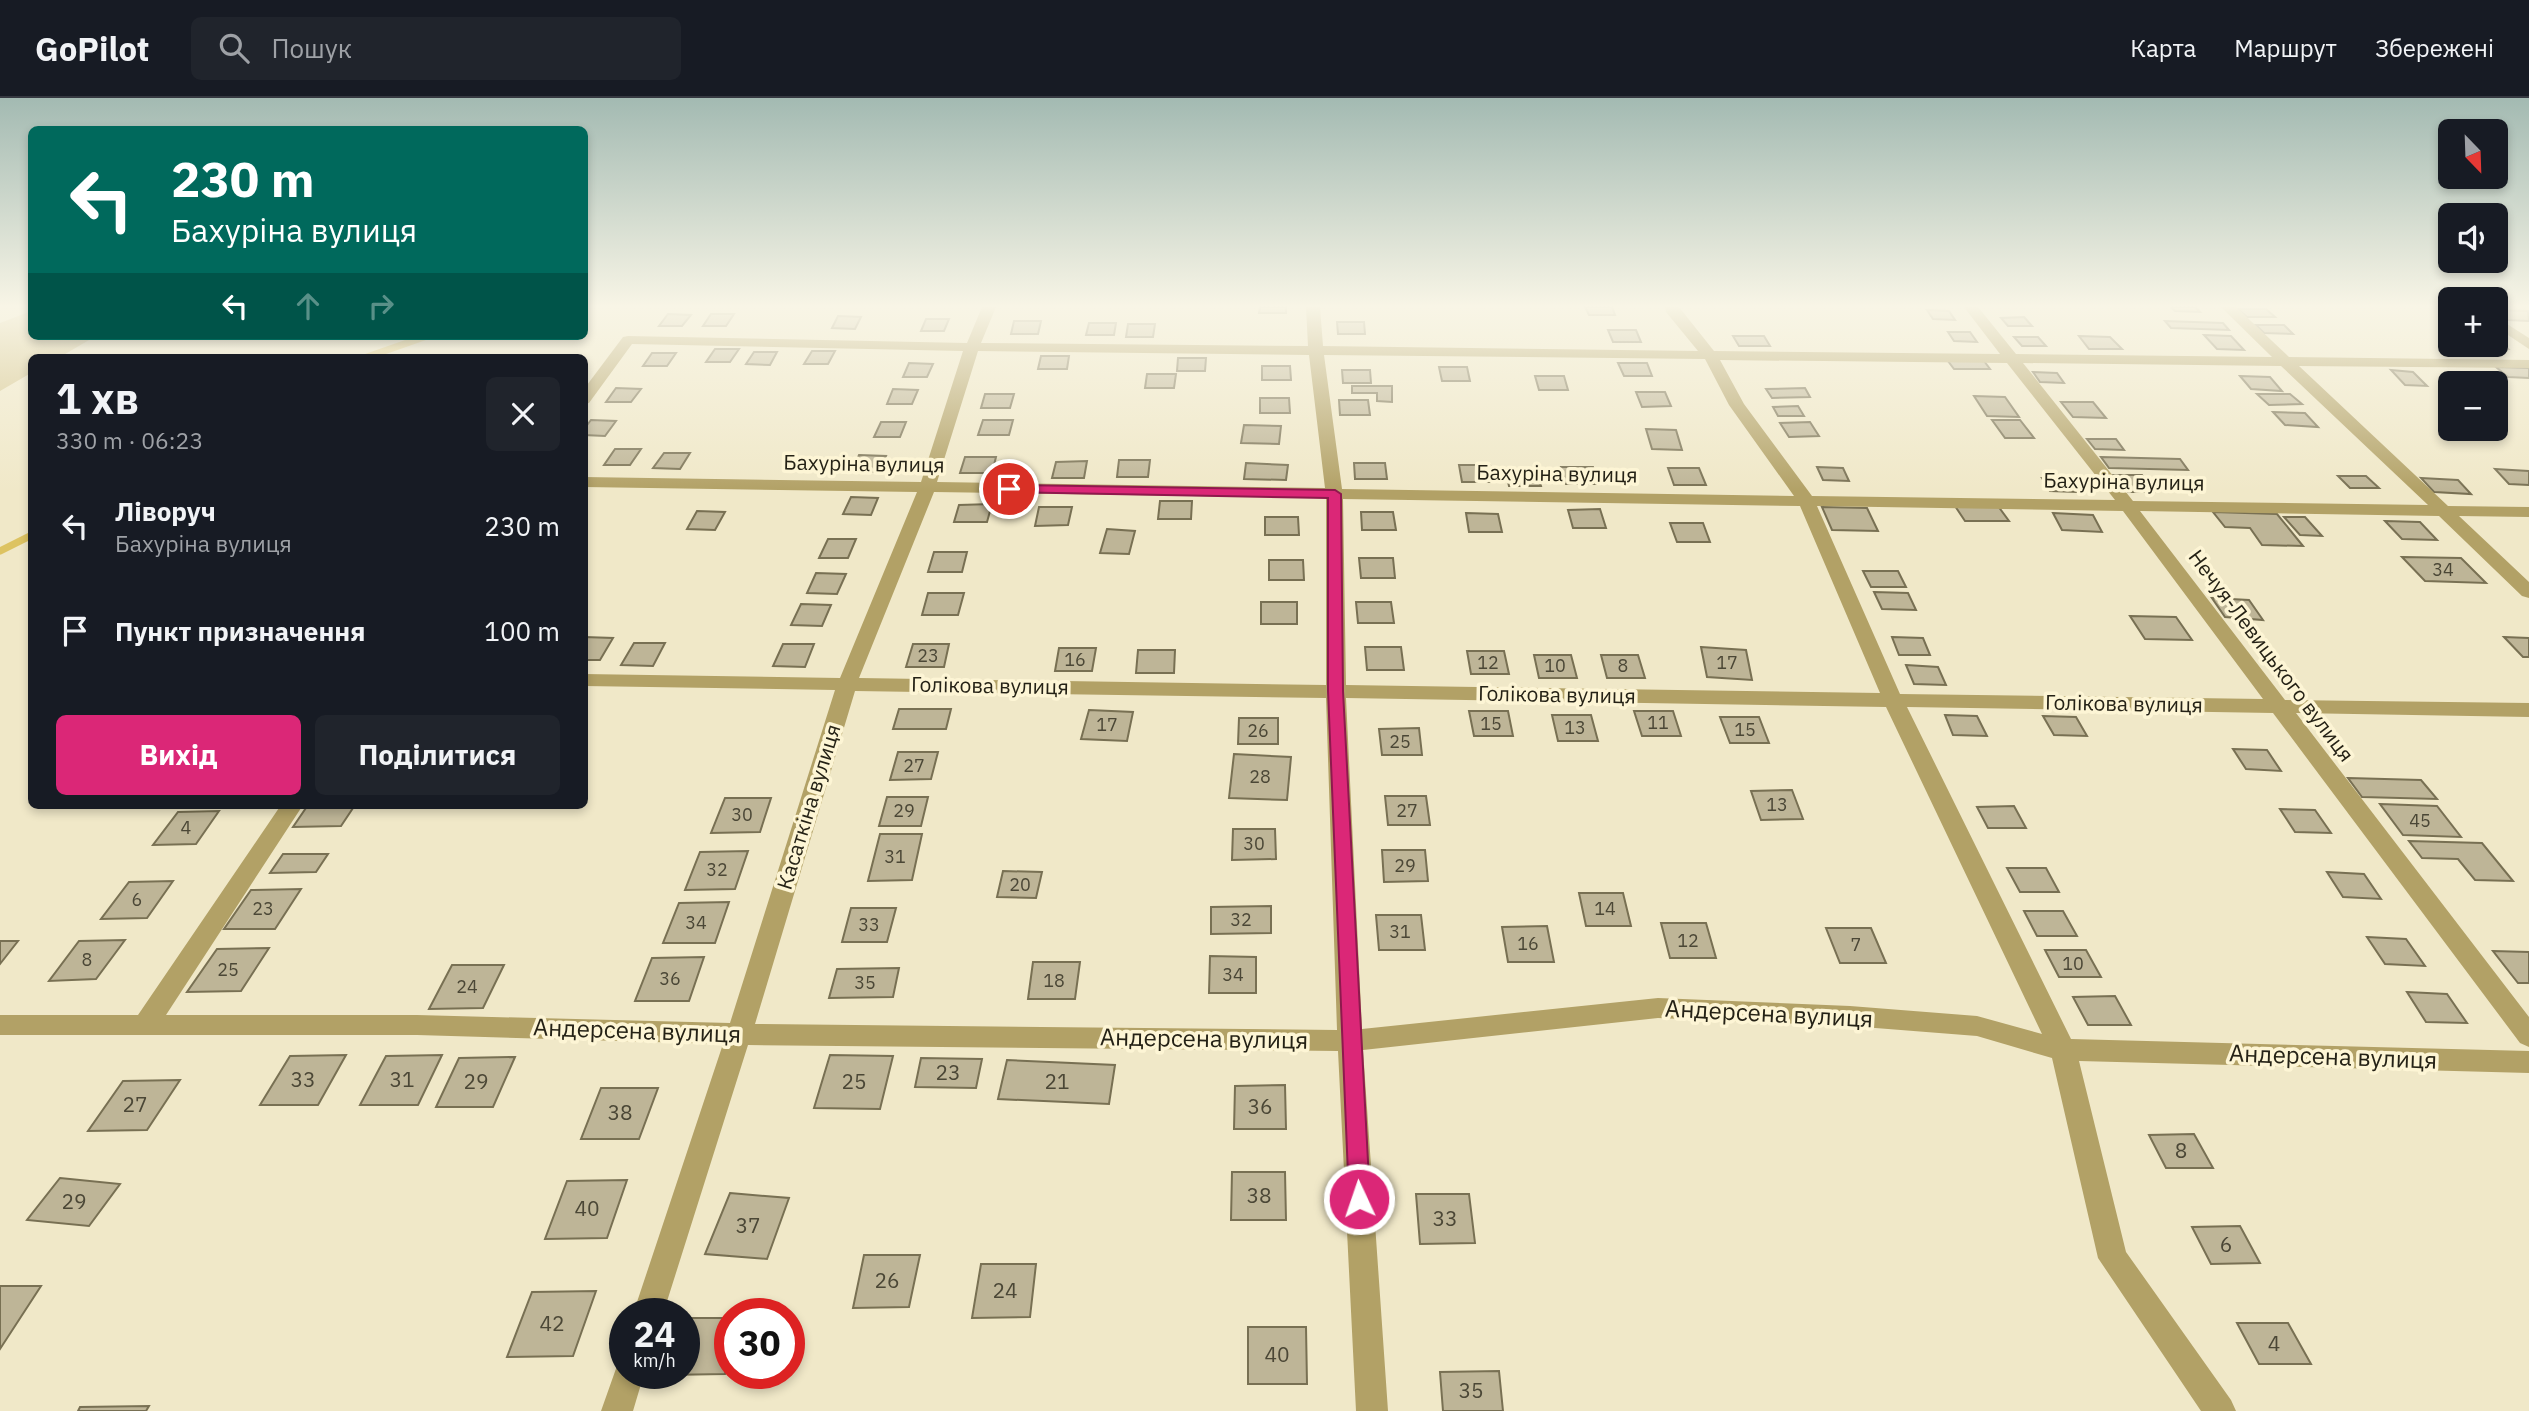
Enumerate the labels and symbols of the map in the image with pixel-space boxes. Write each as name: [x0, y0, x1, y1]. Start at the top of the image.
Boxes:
north arrow: [2438, 119, 2508, 189]
street label: Бахуріна вулиця: [783, 448, 945, 478]
street label: Бахуріна вулиця: [1476, 458, 1638, 488]
pin: [979, 459, 1039, 519]
street label: Бахуріна вулиця: [2043, 466, 2205, 496]
street label: Нечуя-Левицького вулиця: [2183, 544, 2361, 767]
house number: 34: [2432, 558, 2454, 581]
house number: 23: [917, 644, 939, 667]
house number: 16: [1064, 648, 1086, 671]
house number: 12: [1477, 651, 1499, 674]
house number: 17: [1716, 651, 1738, 674]
house number: 10: [1544, 654, 1566, 677]
house number: 8: [1618, 654, 1628, 677]
street label: Голікова вулиця: [911, 670, 1069, 700]
street label: Голікова вулиця: [1478, 679, 1636, 709]
street label: Голікова вулиця: [2045, 688, 2203, 718]
house number: 11: [1647, 711, 1669, 734]
house number: 15: [1480, 712, 1502, 735]
house number: 17: [1096, 713, 1118, 736]
house number: 13: [1564, 716, 1586, 739]
house number: 15: [1734, 718, 1756, 741]
house number: 26: [1247, 719, 1269, 742]
street label: Касаткіна вулиця: [770, 721, 846, 893]
house number: 25: [1389, 730, 1411, 753]
house number: 27: [903, 754, 925, 777]
house number: 28: [1249, 765, 1271, 788]
house number: 13: [1766, 793, 1788, 816]
house number: 29: [893, 799, 915, 822]
house number: 27: [1396, 799, 1418, 822]
house number: 30: [731, 803, 753, 826]
house number: 45: [2409, 809, 2431, 832]
house number: 4: [181, 816, 192, 839]
house number: 30: [1243, 832, 1265, 855]
house number: 31: [884, 845, 906, 868]
house number: 29: [1394, 854, 1416, 877]
house number: 32: [706, 858, 728, 881]
house number: 20: [1009, 873, 1031, 896]
house number: 6: [132, 888, 142, 911]
house number: 23: [252, 897, 274, 920]
house number: 14: [1594, 897, 1616, 920]
house number: 32: [1230, 908, 1252, 931]
house number: 34: [685, 911, 707, 934]
house number: 33: [858, 913, 880, 936]
house number: 31: [1389, 920, 1411, 943]
house number: 12: [1677, 929, 1699, 952]
house number: 16: [1517, 932, 1539, 955]
house number: 7: [1851, 933, 1861, 956]
house number: 8: [82, 948, 92, 971]
house number: 10: [2062, 952, 2084, 975]
house number: 25: [217, 958, 239, 981]
house number: 34: [1222, 963, 1244, 986]
house number: 36: [659, 967, 681, 990]
house number: 18: [1043, 969, 1065, 992]
house number: 35: [854, 971, 876, 994]
house number: 24: [456, 975, 478, 998]
street label: Андерсена вулиця: [1664, 992, 1874, 1034]
street label: Андерсена вулиця: [532, 1010, 742, 1050]
street label: Андерсена вулиця: [1100, 1020, 1308, 1056]
street label: Андерсена вулиця: [2228, 1036, 2438, 1076]
house number: 23: [935, 1058, 961, 1086]
house number: 33: [290, 1065, 316, 1093]
house number: 31: [389, 1065, 415, 1093]
house number: 29: [463, 1067, 489, 1095]
house number: 25: [841, 1067, 867, 1095]
house number: 21: [1044, 1067, 1070, 1095]
house number: 27: [122, 1090, 148, 1118]
house number: 36: [1247, 1092, 1273, 1120]
house number: 38: [607, 1098, 633, 1126]
house number: 8: [2175, 1136, 2187, 1164]
position arrow: [1322, 1162, 1396, 1236]
house number: 38: [1246, 1181, 1272, 1209]
house number: 29: [61, 1187, 87, 1215]
house number: 40: [574, 1194, 600, 1222]
house number: 33: [1432, 1204, 1458, 1232]
house number: 37: [735, 1211, 761, 1239]
house number: 6: [2220, 1230, 2232, 1258]
house number: 26: [874, 1266, 900, 1294]
house number: 24: [992, 1276, 1018, 1304]
speed limit sign: 30: [714, 1298, 805, 1389]
house number: 42: [539, 1309, 565, 1337]
house number: 4: [2268, 1329, 2280, 1357]
house number: 40: [1264, 1340, 1290, 1368]
house number: 35: [1458, 1376, 1484, 1404]

